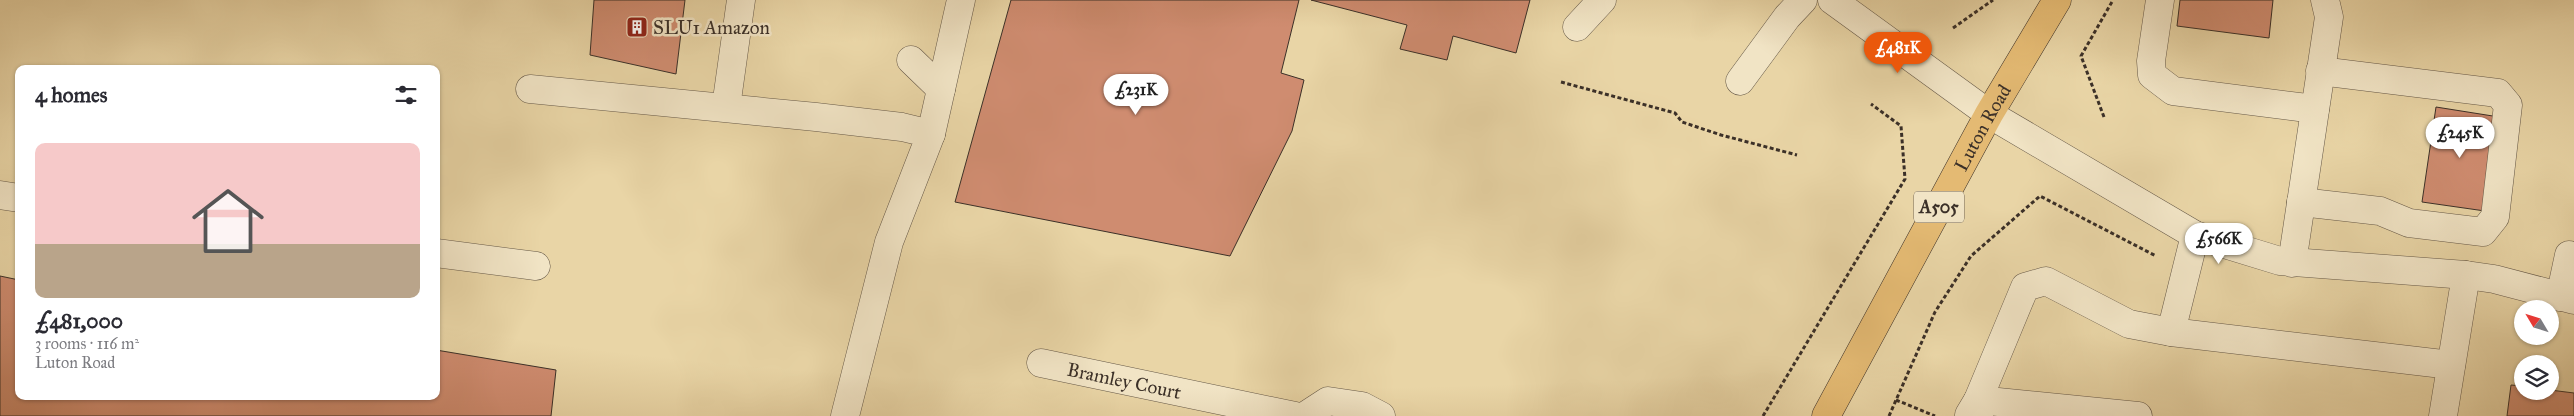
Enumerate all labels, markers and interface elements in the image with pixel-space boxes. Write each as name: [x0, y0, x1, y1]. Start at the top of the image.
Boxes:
building icon: SLU1 Amazon: [625, 15, 649, 39]
place label: SLU1 Amazon: [653, 16, 770, 39]
pin: £481K: [1863, 32, 1933, 74]
text: £481K: [1875, 38, 1921, 57]
pin: £231K: [1101, 74, 1171, 116]
text: £231K: [1114, 80, 1158, 99]
street label: Luton Road: [1949, 80, 2016, 175]
icon: filters: [392, 81, 420, 109]
text: 4 homes: [35, 82, 107, 108]
pin: £245K: [2425, 116, 2495, 159]
text: £245K: [2437, 123, 2483, 142]
icon: home: [183, 176, 273, 266]
road number: A505: [1914, 192, 1964, 222]
pin: £566K: [2184, 222, 2254, 265]
text: £566K: [2196, 229, 2242, 248]
north arrow: [2514, 300, 2559, 345]
map controls: [2514, 300, 2559, 400]
text: £481,000: [35, 308, 123, 334]
text: 3 rooms · 116 m²: [35, 334, 139, 353]
text: Luton Road: [35, 353, 115, 372]
button: layers: [2514, 355, 2559, 400]
street label: Bramley Court: [1065, 357, 1184, 404]

